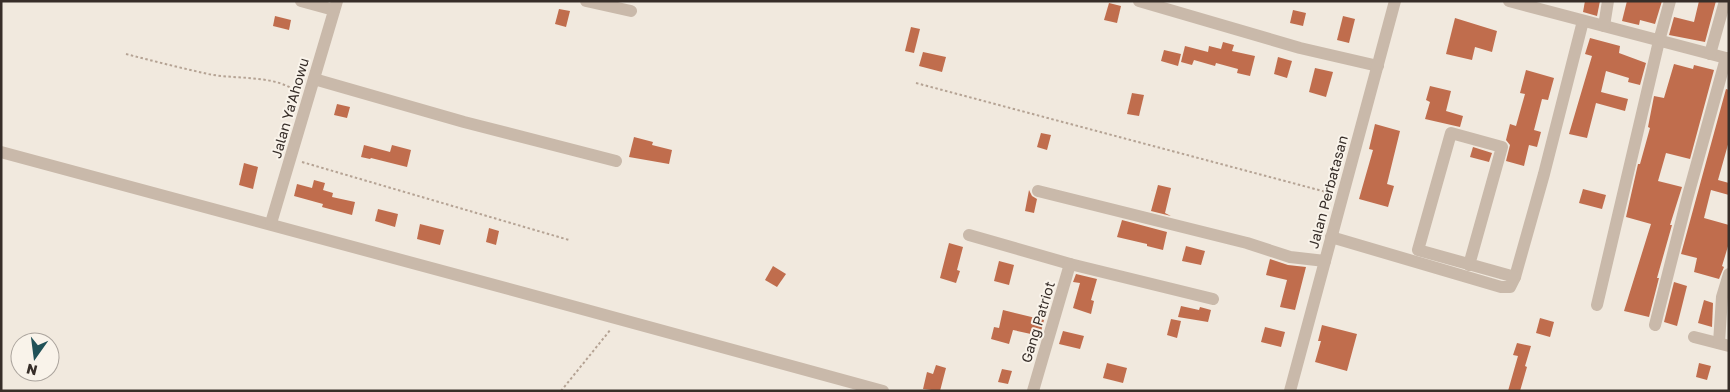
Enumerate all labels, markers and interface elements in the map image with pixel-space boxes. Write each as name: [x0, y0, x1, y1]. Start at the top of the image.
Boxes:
street label: Jalan Ya'Ahowu: [267, 56, 312, 160]
street label: Jalan Perbatasan: [1304, 133, 1351, 250]
street label: Gang Patriot: [1017, 279, 1058, 365]
north arrow: [10, 332, 60, 382]
text: N: [25, 361, 39, 380]

